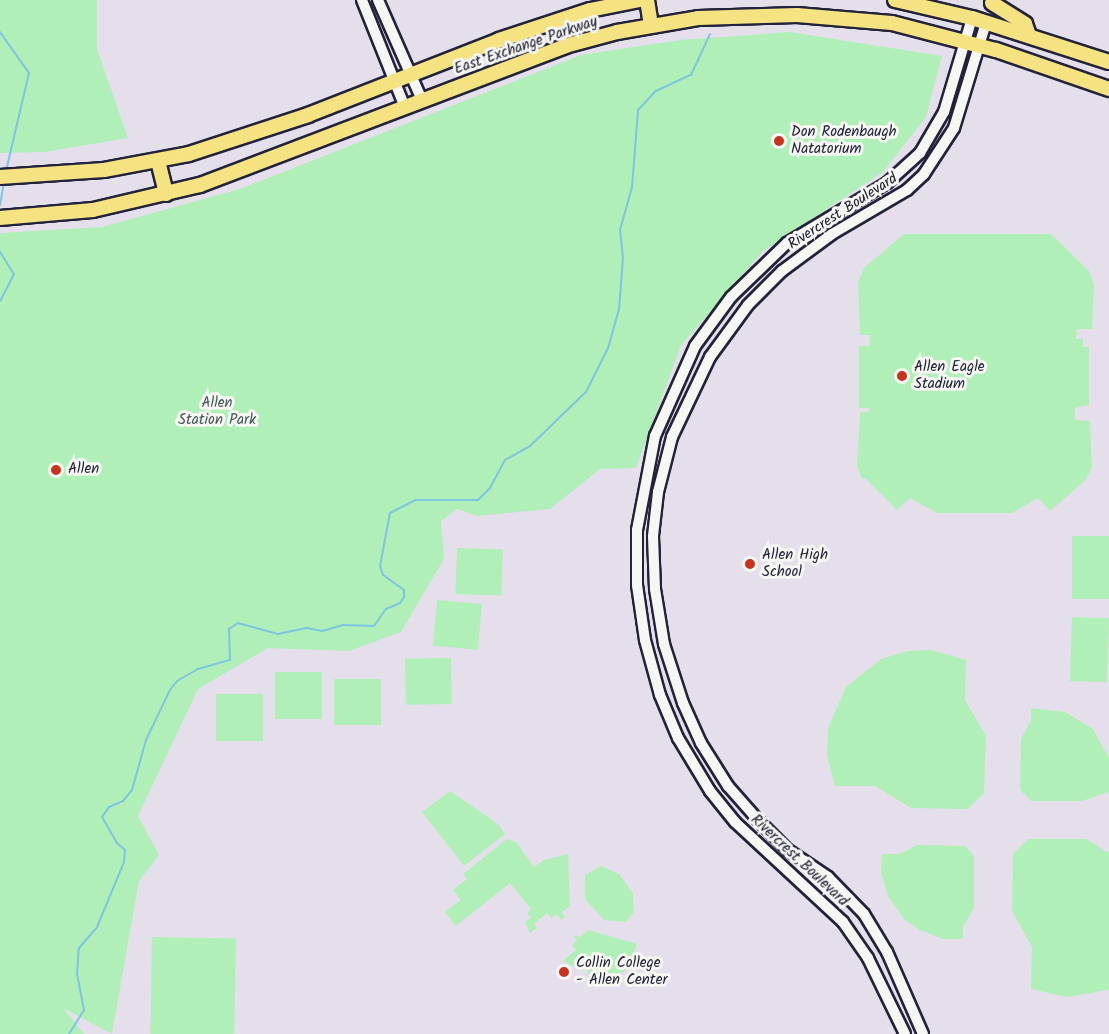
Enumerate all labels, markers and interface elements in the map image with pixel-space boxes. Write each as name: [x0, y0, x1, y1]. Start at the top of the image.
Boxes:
street label: East Exchange Parkway: [452, 13, 600, 79]
place label: Don Rodenbaugh Natatorium: [791, 123, 897, 158]
marker: Don Rodenbaugh Natatorium: [772, 134, 786, 148]
street label: Rivercrest Boulevard: [785, 170, 901, 254]
place label: Allen Eagle Stadium: [914, 358, 985, 393]
marker: Allen Eagle Stadium: [895, 369, 909, 383]
park label: Allen Station Park: [178, 394, 256, 429]
place label: Allen: [68, 461, 99, 479]
marker: Allen: [49, 463, 63, 477]
place label: Allen High School: [762, 546, 828, 581]
marker: Allen High School: [743, 557, 757, 571]
street label: Rivercrest Boulevard: [747, 811, 851, 911]
place label: Collin College - Allen Center: [576, 954, 667, 989]
marker: Collin College - Allen Center: [557, 965, 571, 979]

